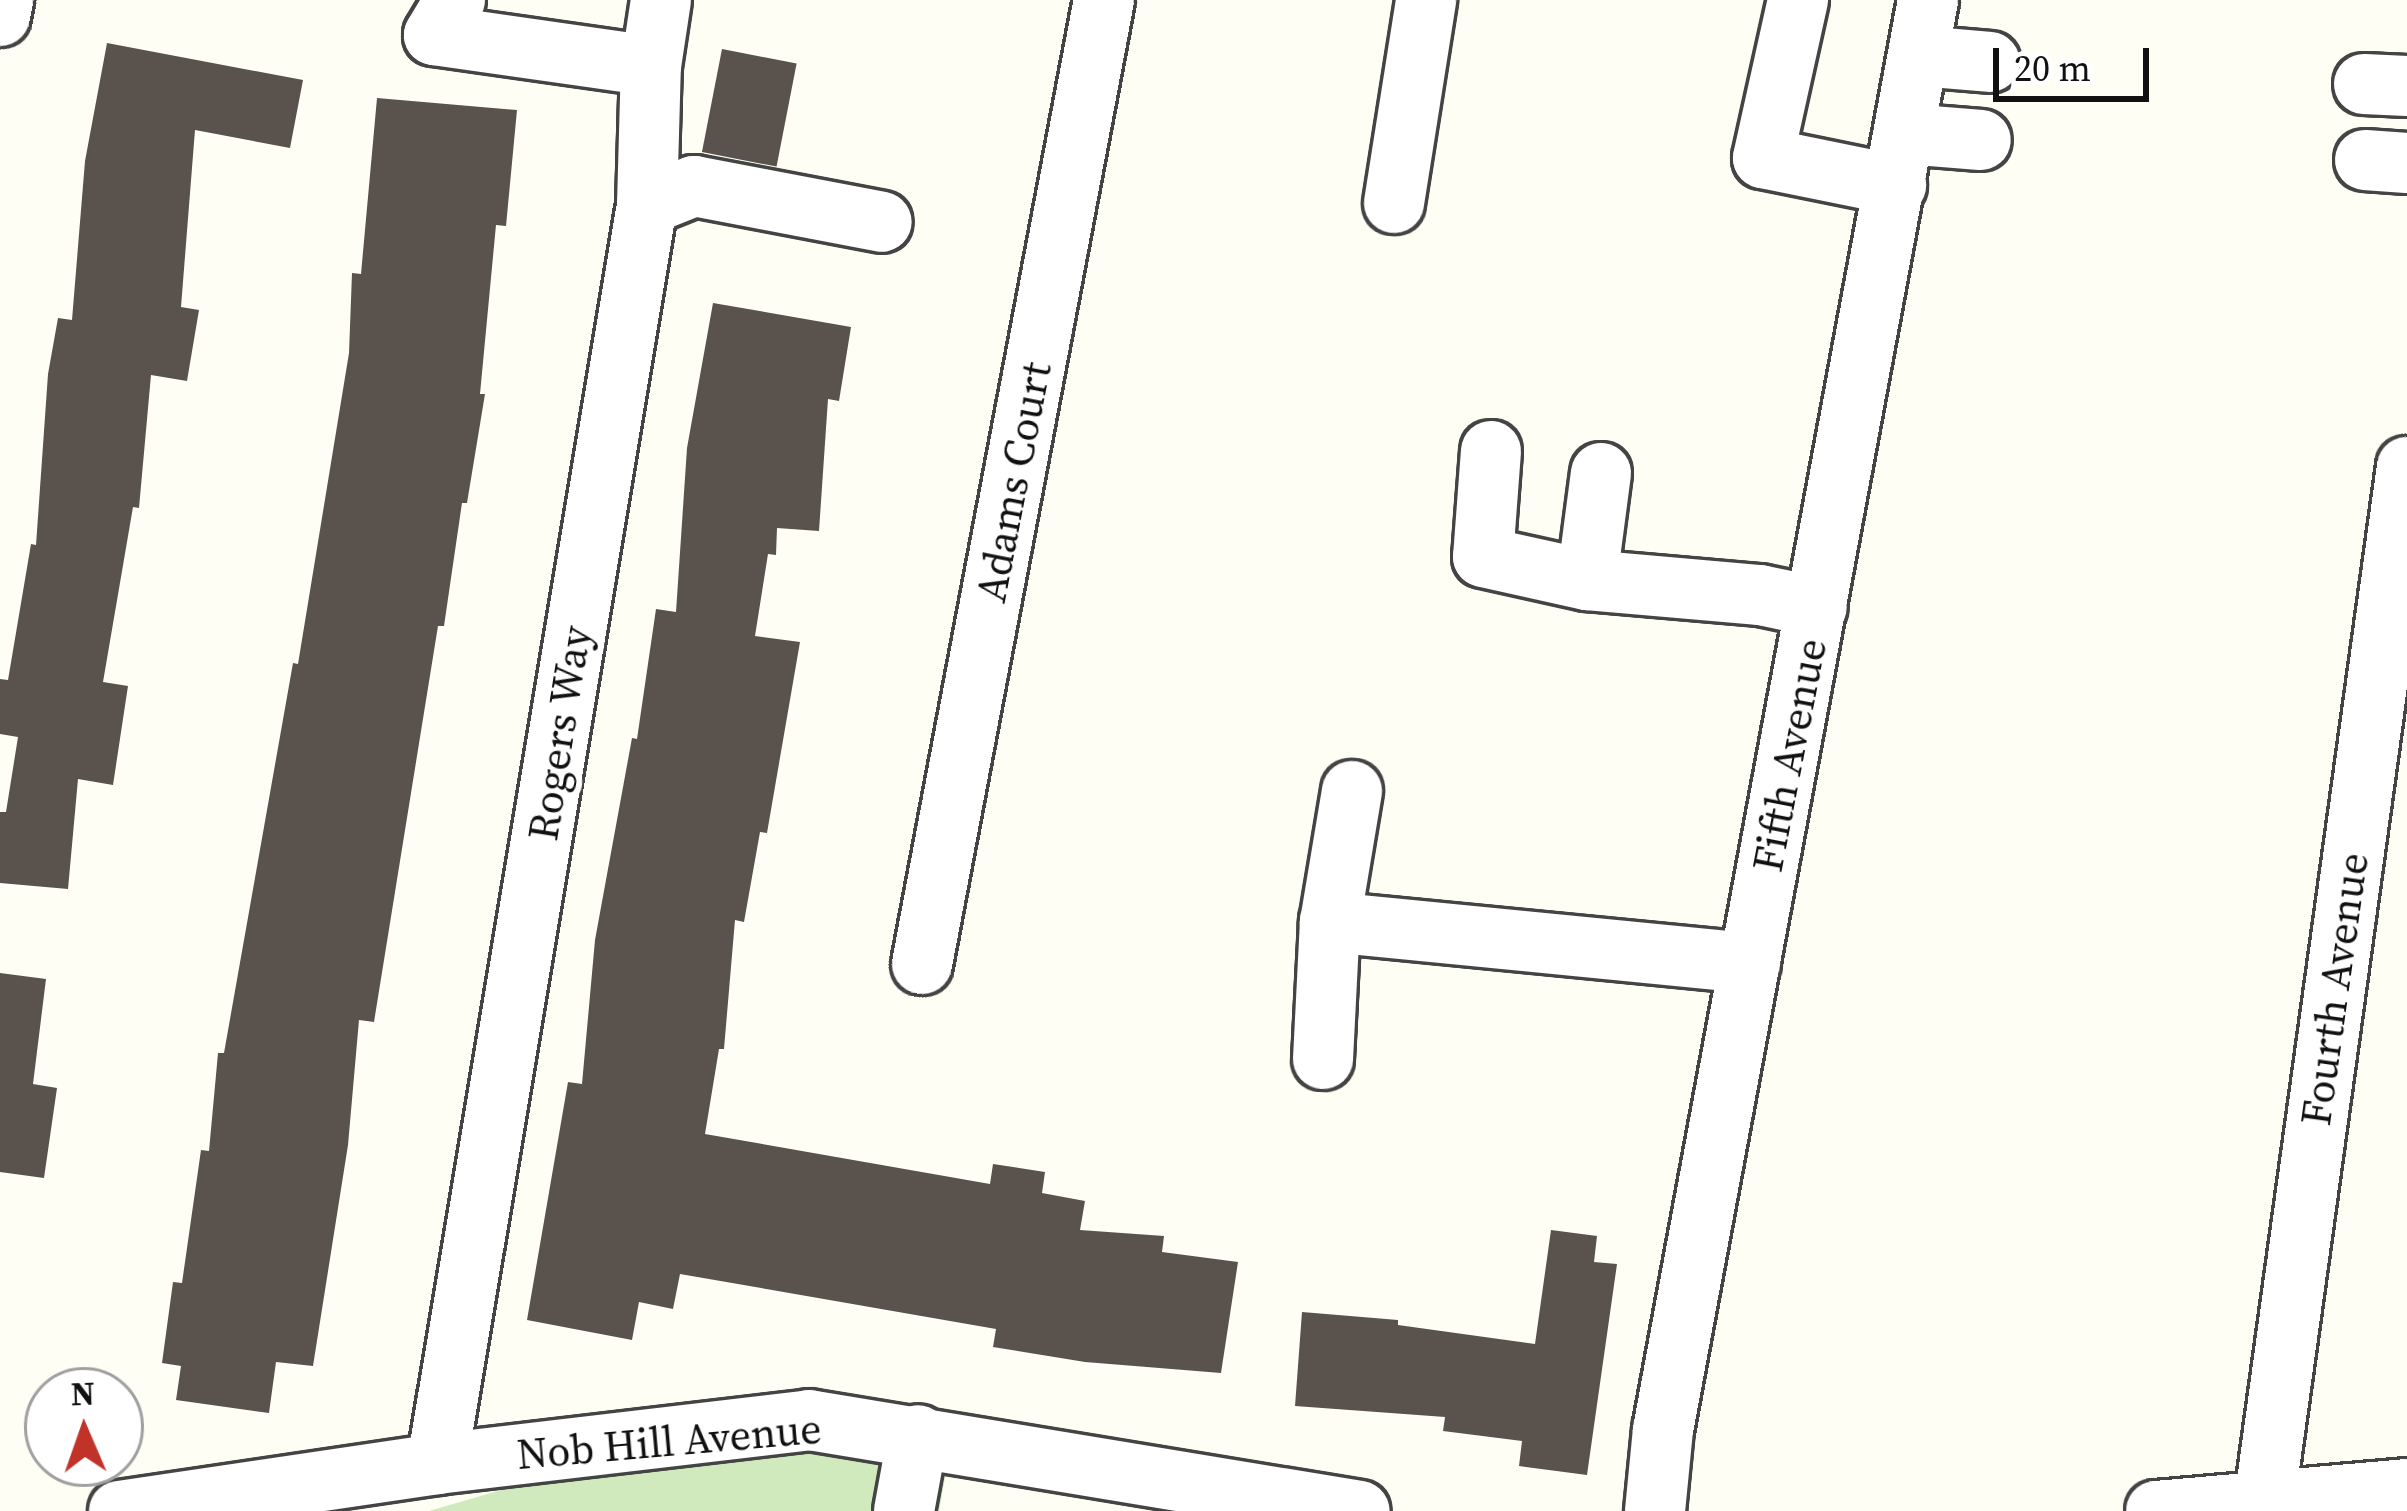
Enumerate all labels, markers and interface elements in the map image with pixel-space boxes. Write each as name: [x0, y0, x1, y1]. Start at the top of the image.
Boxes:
scale bar: [1999, 24, 2155, 98]
text: 20 m: [2014, 44, 2091, 93]
street label: Adams Court: [965, 358, 1061, 606]
street label: Rogers Way: [517, 621, 601, 845]
street label: Fifth Avenue: [1742, 634, 1836, 876]
street label: Fourth Avenue: [2290, 849, 2378, 1129]
north arrow: [24, 1367, 144, 1487]
text: N: [70, 1371, 96, 1416]
street label: Nob Hill Avenue: [515, 1403, 823, 1479]

